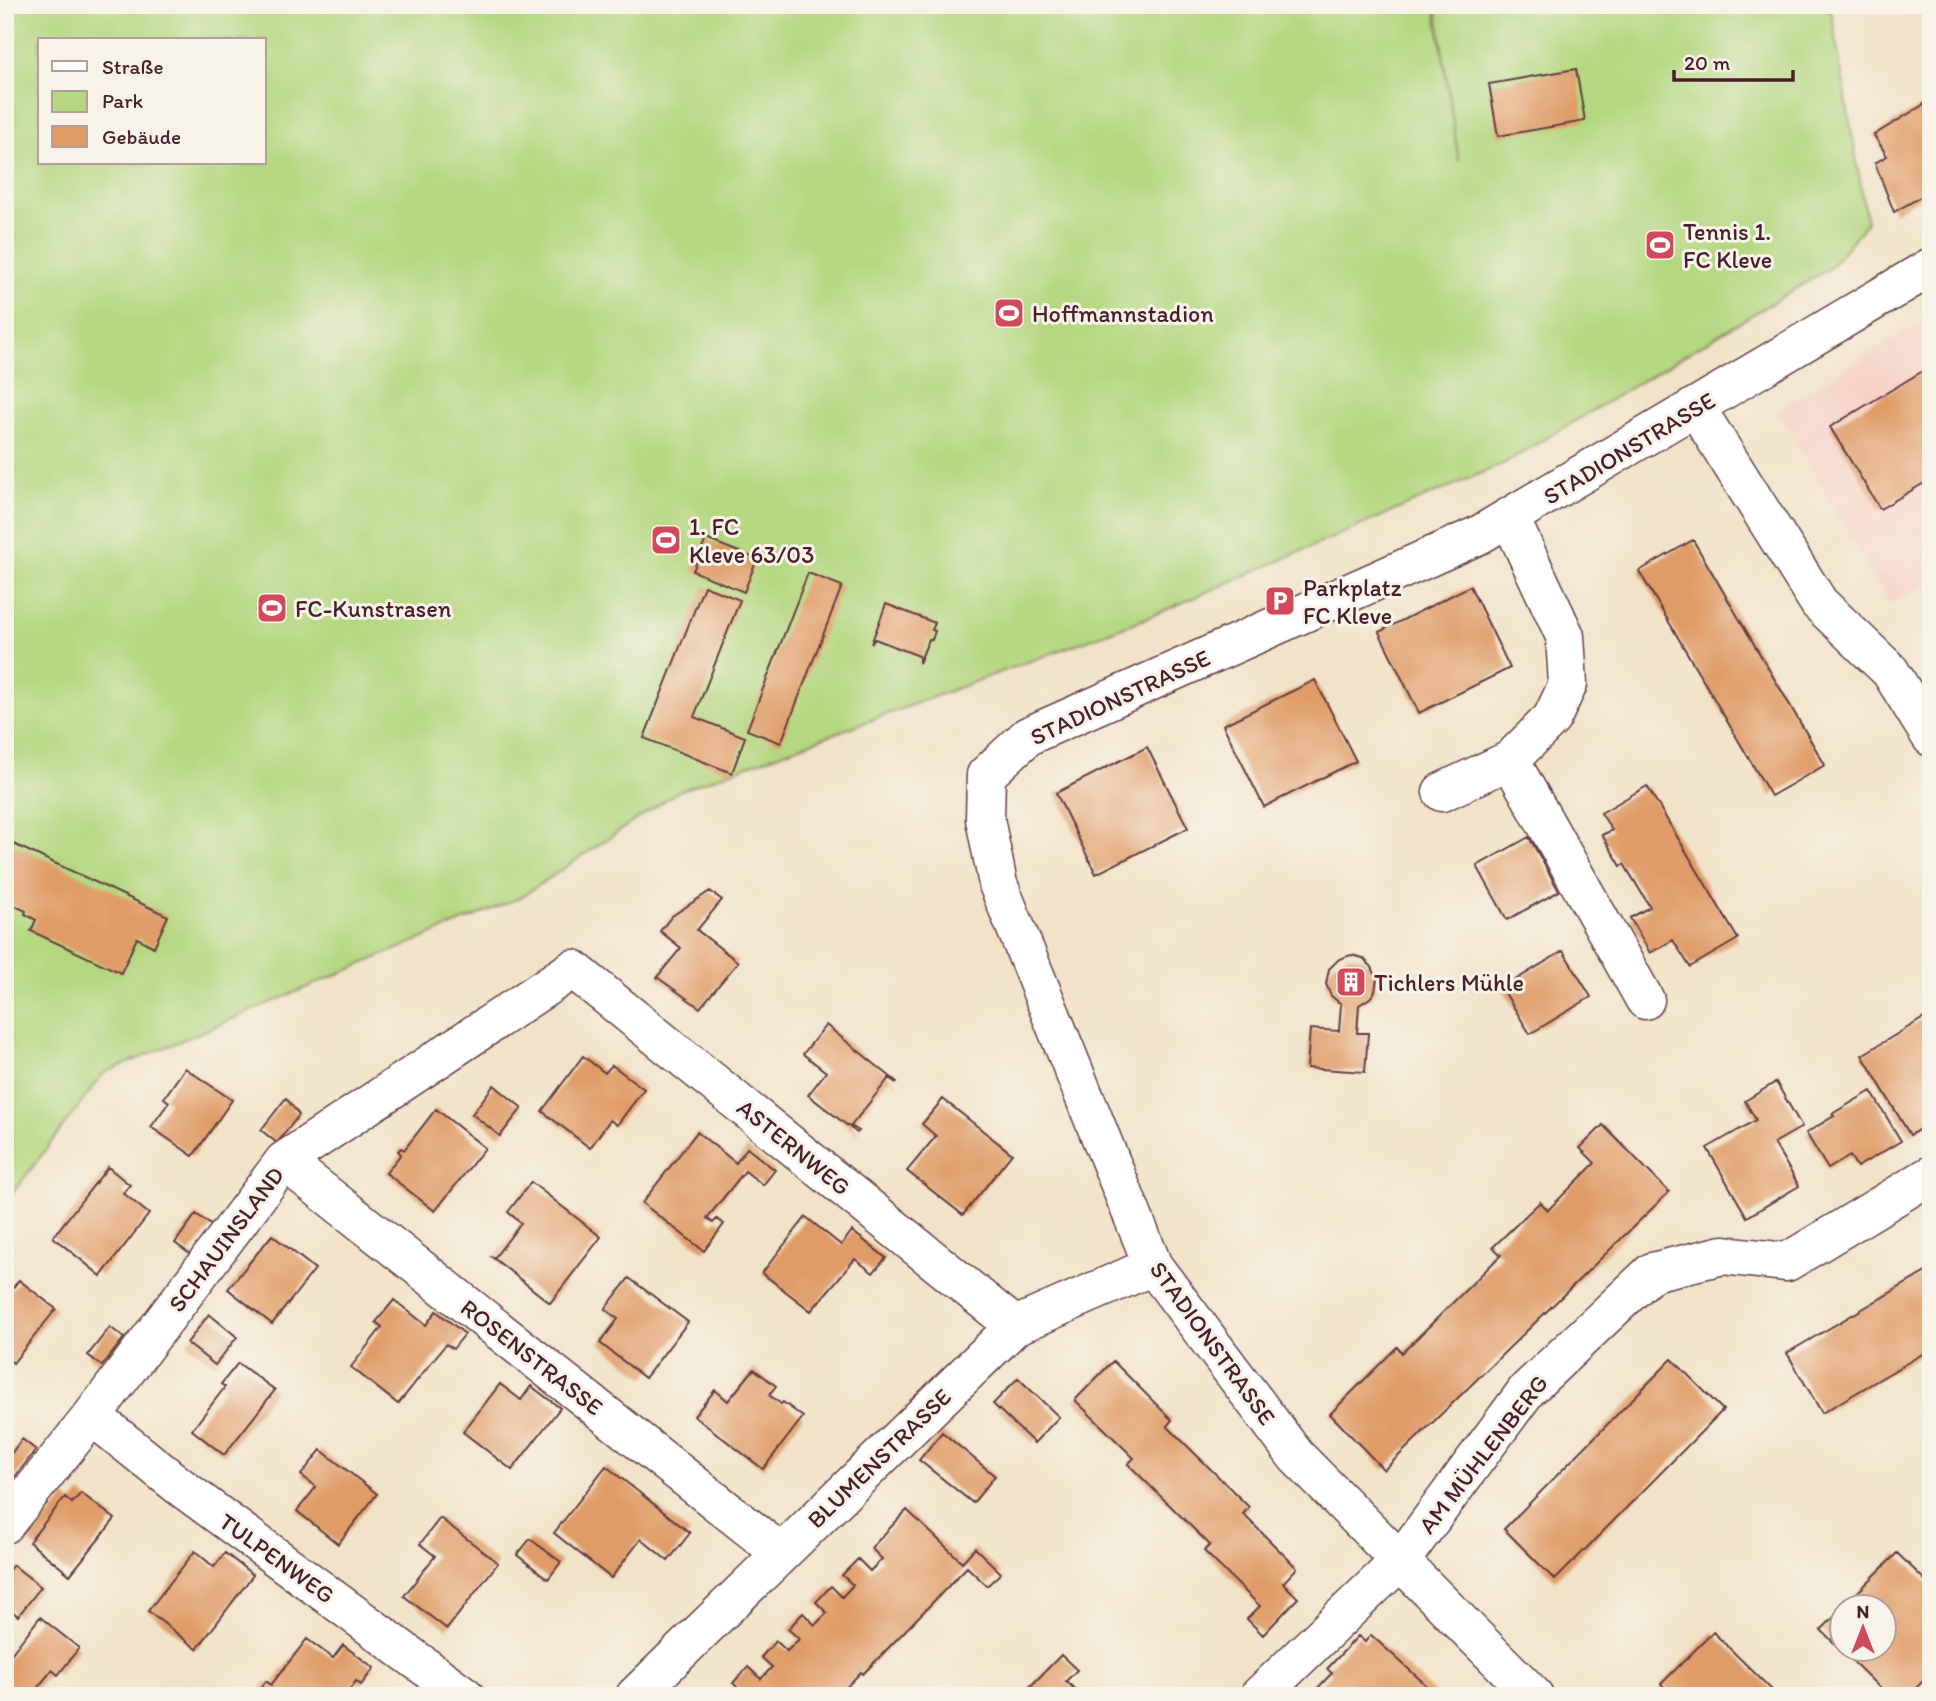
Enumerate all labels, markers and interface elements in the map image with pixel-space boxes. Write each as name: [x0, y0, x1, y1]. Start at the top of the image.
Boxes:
legend: [38, 38, 266, 164]
scale bar: [1674, 38, 1792, 82]
text: 20 m: [1684, 50, 1731, 75]
text: Straße: [102, 54, 163, 79]
text: Park: [102, 88, 144, 113]
text: Gebäude: [102, 124, 181, 149]
place label: Tennis 1. FC Kleve: [1683, 217, 1772, 274]
sports icon: Tennis 1. FC Kleve: [1643, 228, 1677, 262]
sports icon: Hoffmannstadion: [992, 296, 1026, 330]
place label: Hoffmannstadion: [1032, 299, 1214, 328]
street label: STADIONSTRASSE: [1538, 385, 1720, 511]
place label: 1. FC Kleve 63/03: [689, 512, 814, 569]
sports icon: 1. FC Kleve 63/03: [649, 523, 683, 557]
place label: Parkplatz FC Kleve: [1303, 573, 1402, 630]
parking icon: Parkplatz FC Kleve: [1263, 584, 1297, 618]
sports icon: FC-Kunstrasen: [255, 591, 289, 625]
place label: FC-Kunstrasen: [295, 594, 452, 623]
street label: STADIONSTRASSE: [1025, 643, 1215, 751]
building icon: Tichlers Mühle: [1334, 965, 1368, 999]
place label: Tichlers Mühle: [1374, 968, 1524, 997]
street label: ASTERNWEG: [732, 1093, 856, 1201]
street label: SCHAUINSLAND: [162, 1161, 290, 1317]
street label: STADIONSTRASSE: [1144, 1256, 1282, 1430]
street label: ROSENSTRASSE: [455, 1293, 609, 1421]
street label: AM MÜHLENBERG: [1412, 1369, 1554, 1539]
street label: BLUMENSTRASSE: [801, 1382, 957, 1534]
street label: TULPENWEG: [214, 1506, 340, 1610]
north arrow: [1828, 1592, 1898, 1662]
text: N: [1857, 1600, 1869, 1623]

